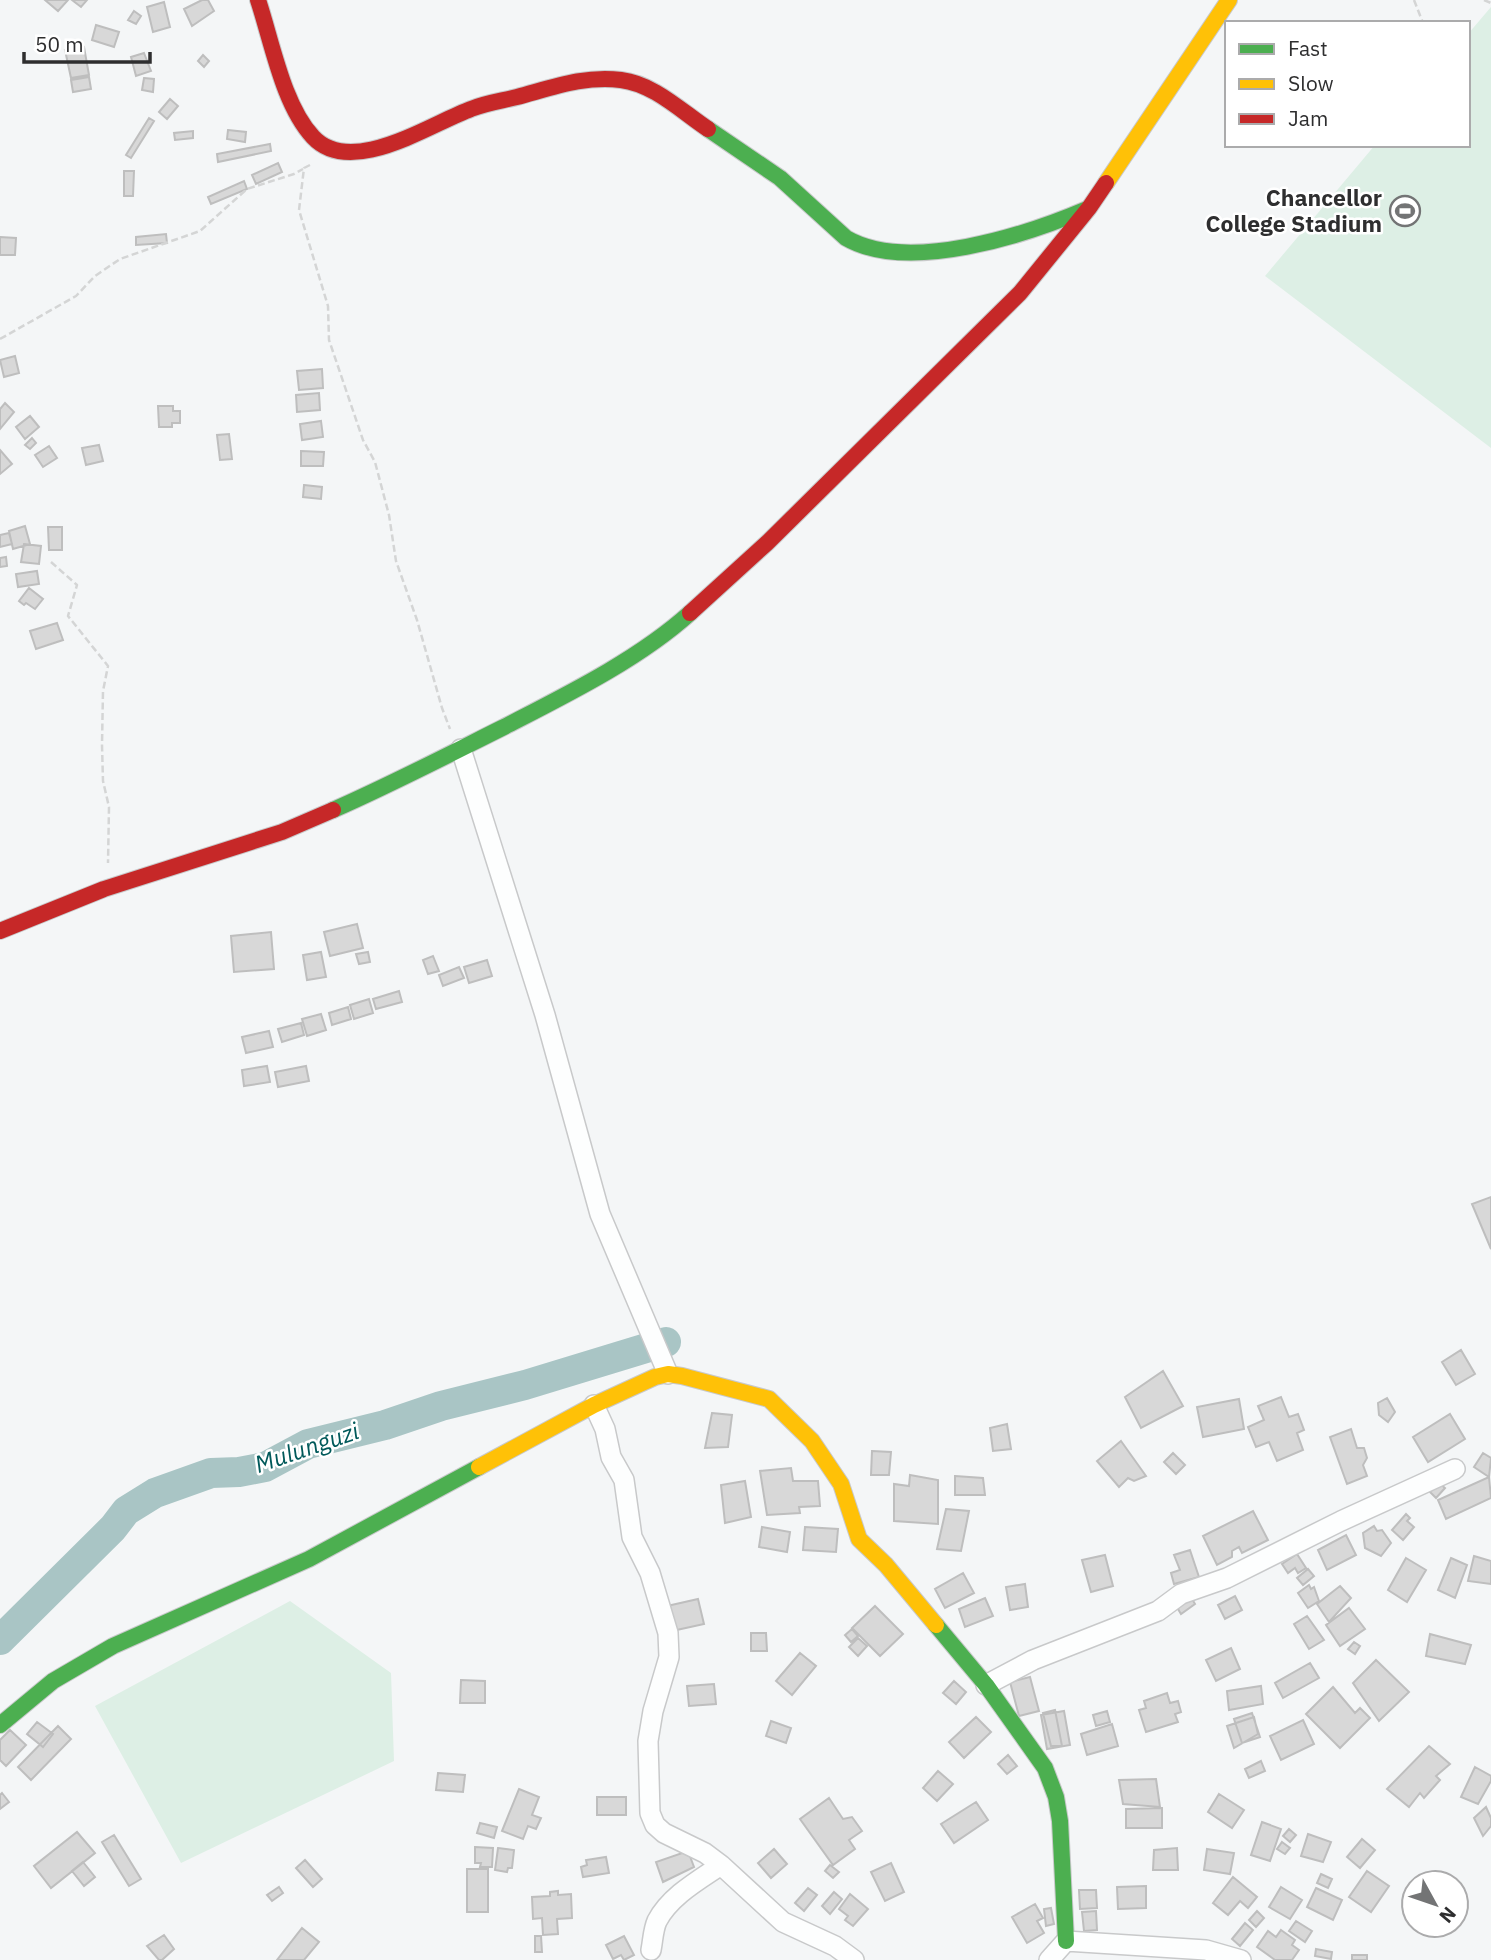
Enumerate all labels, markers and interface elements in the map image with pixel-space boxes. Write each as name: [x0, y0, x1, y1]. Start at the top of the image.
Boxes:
scale bar: [24, 21, 150, 65]
legend: [1225, 21, 1470, 147]
text: 50 m: [35, 30, 84, 58]
text: Fast: [1288, 34, 1328, 62]
text: Slow: [1288, 69, 1334, 97]
text: Jam: [1288, 104, 1328, 132]
place label: Chancellor College Stadium: [1205, 182, 1382, 238]
sports icon: Chancellor College Stadium: [1388, 194, 1422, 228]
water label: Mulunguzi: [250, 1414, 364, 1480]
north arrow: [1400, 1869, 1470, 1939]
text: N: [1434, 1902, 1462, 1928]

